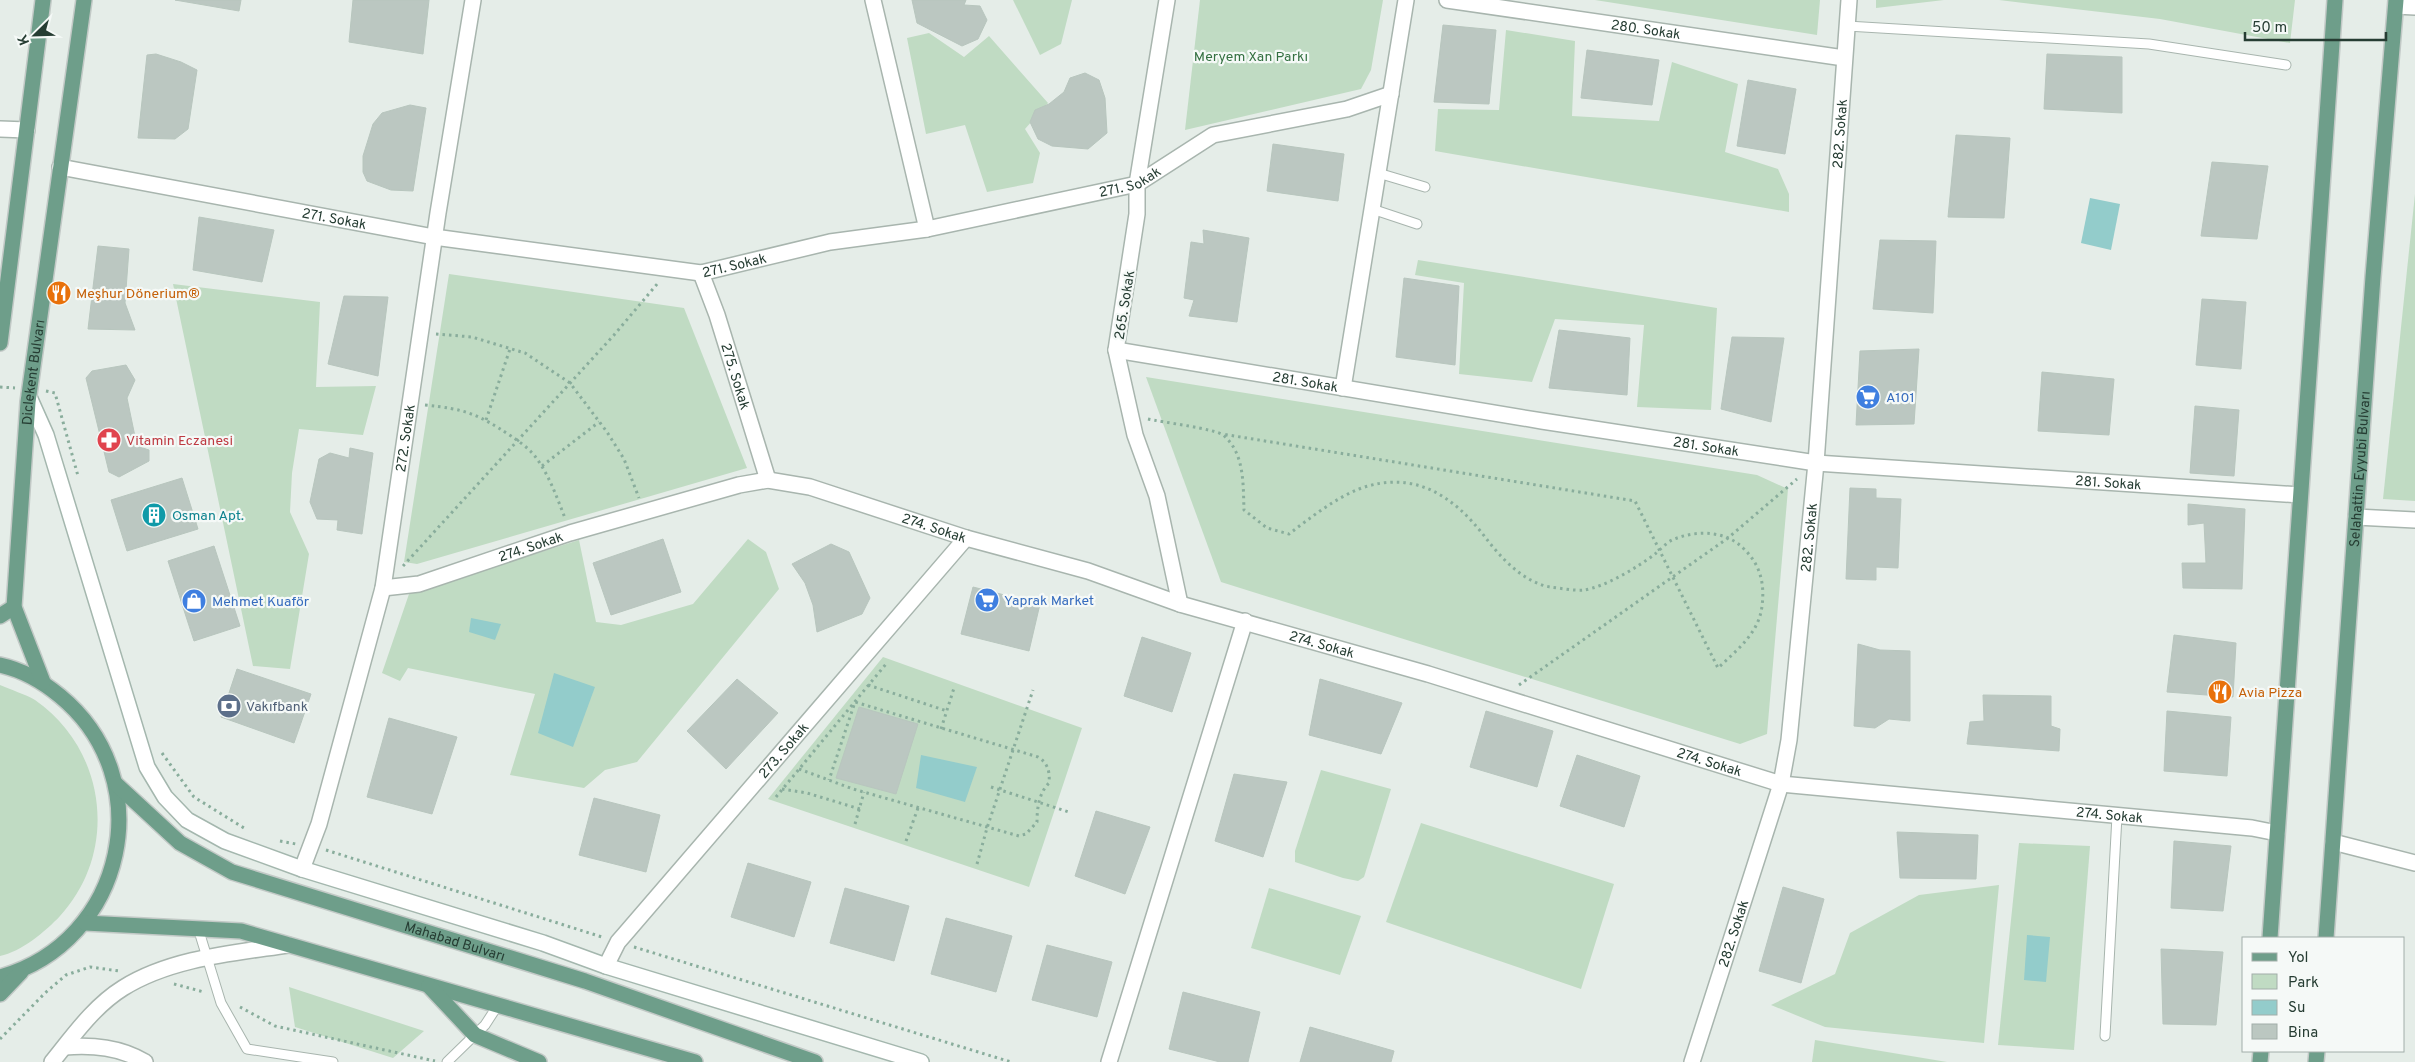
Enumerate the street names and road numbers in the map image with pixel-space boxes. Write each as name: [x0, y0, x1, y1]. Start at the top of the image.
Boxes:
street label: 280. Sokak: [1610, 17, 1682, 44]
street label: 282. Sokak: [1830, 98, 1852, 169]
street label: 271. Sokak: [1097, 164, 1165, 202]
street label: 271. Sokak: [300, 205, 368, 234]
street label: 271. Sokak: [701, 251, 768, 282]
street label: 265. Sokak: [1112, 269, 1139, 341]
street label: Diclekent Bulvarı: [19, 318, 49, 426]
street label: 275. Sokak: [716, 341, 753, 412]
street label: 281. Sokak: [1271, 369, 1339, 397]
street label: Selahattin Eyyubi Bulvarı: [2347, 391, 2375, 548]
street label: 272. Sokak: [393, 403, 420, 474]
street label: 281. Sokak: [1672, 434, 1740, 461]
street label: 281. Sokak: [2074, 473, 2142, 494]
street label: 282. Sokak: [1798, 502, 1822, 573]
street label: 274. Sokak: [899, 510, 968, 548]
street label: 274. Sokak: [496, 529, 566, 567]
street label: 274. Sokak: [1287, 628, 1356, 663]
street label: 273. Sokak: [756, 720, 813, 783]
street label: 274. Sokak: [1674, 745, 1744, 781]
street label: 274. Sokak: [2075, 805, 2144, 828]
street label: 282. Sokak: [1716, 898, 1753, 970]
street label: Mahabad Bulvarı: [402, 919, 507, 966]

